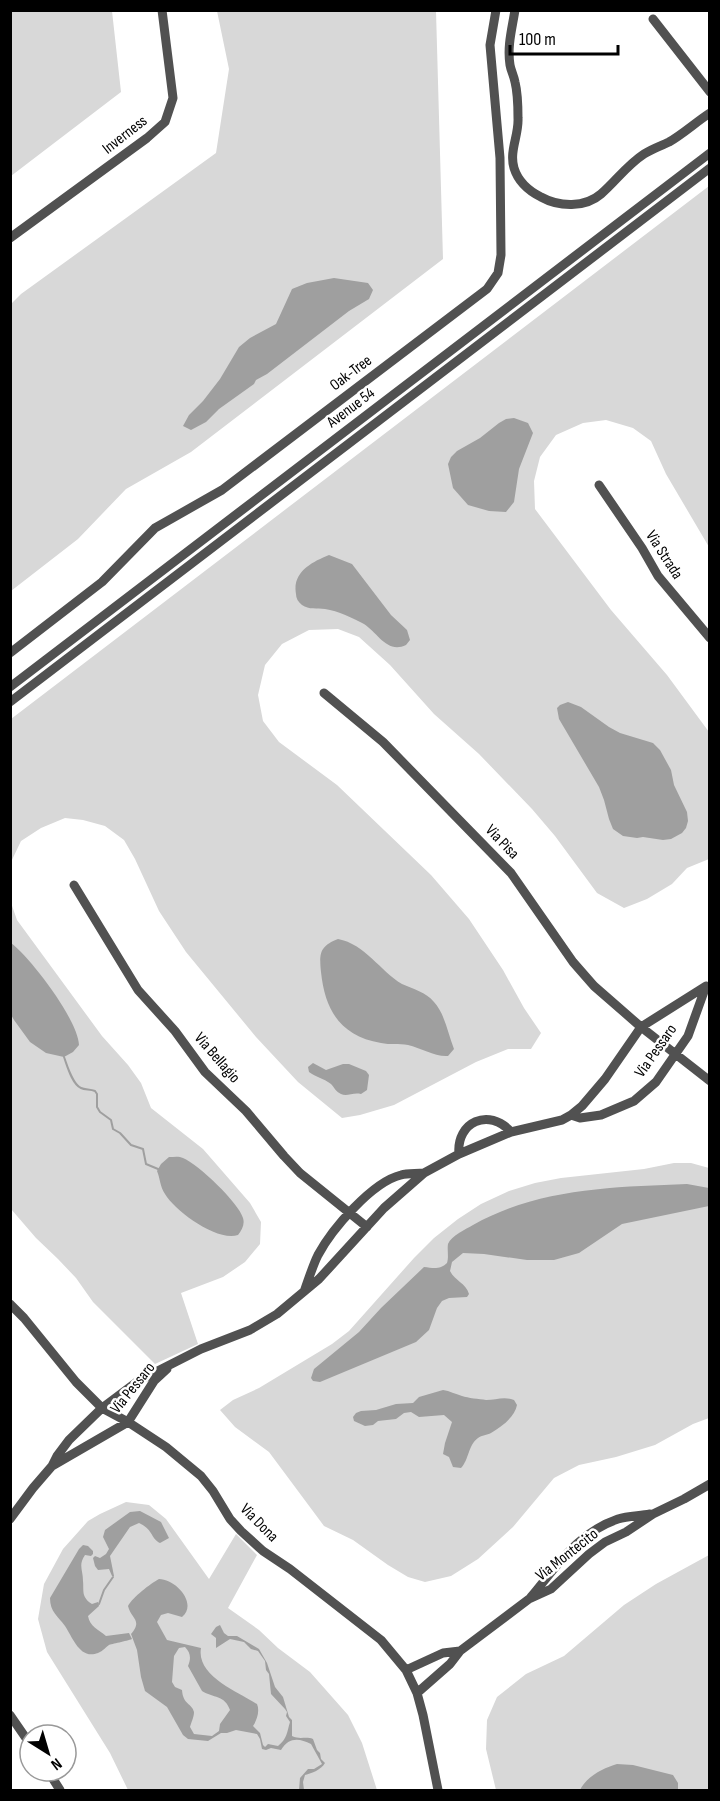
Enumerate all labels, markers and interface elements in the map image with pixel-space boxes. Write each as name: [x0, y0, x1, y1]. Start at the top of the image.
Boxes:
scale bar: [510, 18, 618, 56]
text: 100 m: [519, 29, 556, 50]
street label: Inverness: [99, 111, 151, 158]
street label: Oak-Tree: [326, 351, 376, 395]
street label: Avenue 54: [323, 384, 379, 433]
street label: Via Strada: [641, 527, 687, 583]
street label: Via Pisa: [481, 821, 523, 863]
street label: Via Pessaro: [631, 1021, 681, 1081]
street label: Via Bellagio: [190, 1029, 244, 1087]
street label: Via Pessaro: [107, 1359, 159, 1417]
street label: Via Dona: [236, 1500, 282, 1546]
street label: Via Montecito: [532, 1525, 602, 1585]
north arrow: [18, 1723, 78, 1783]
text: N: [47, 1754, 65, 1774]

